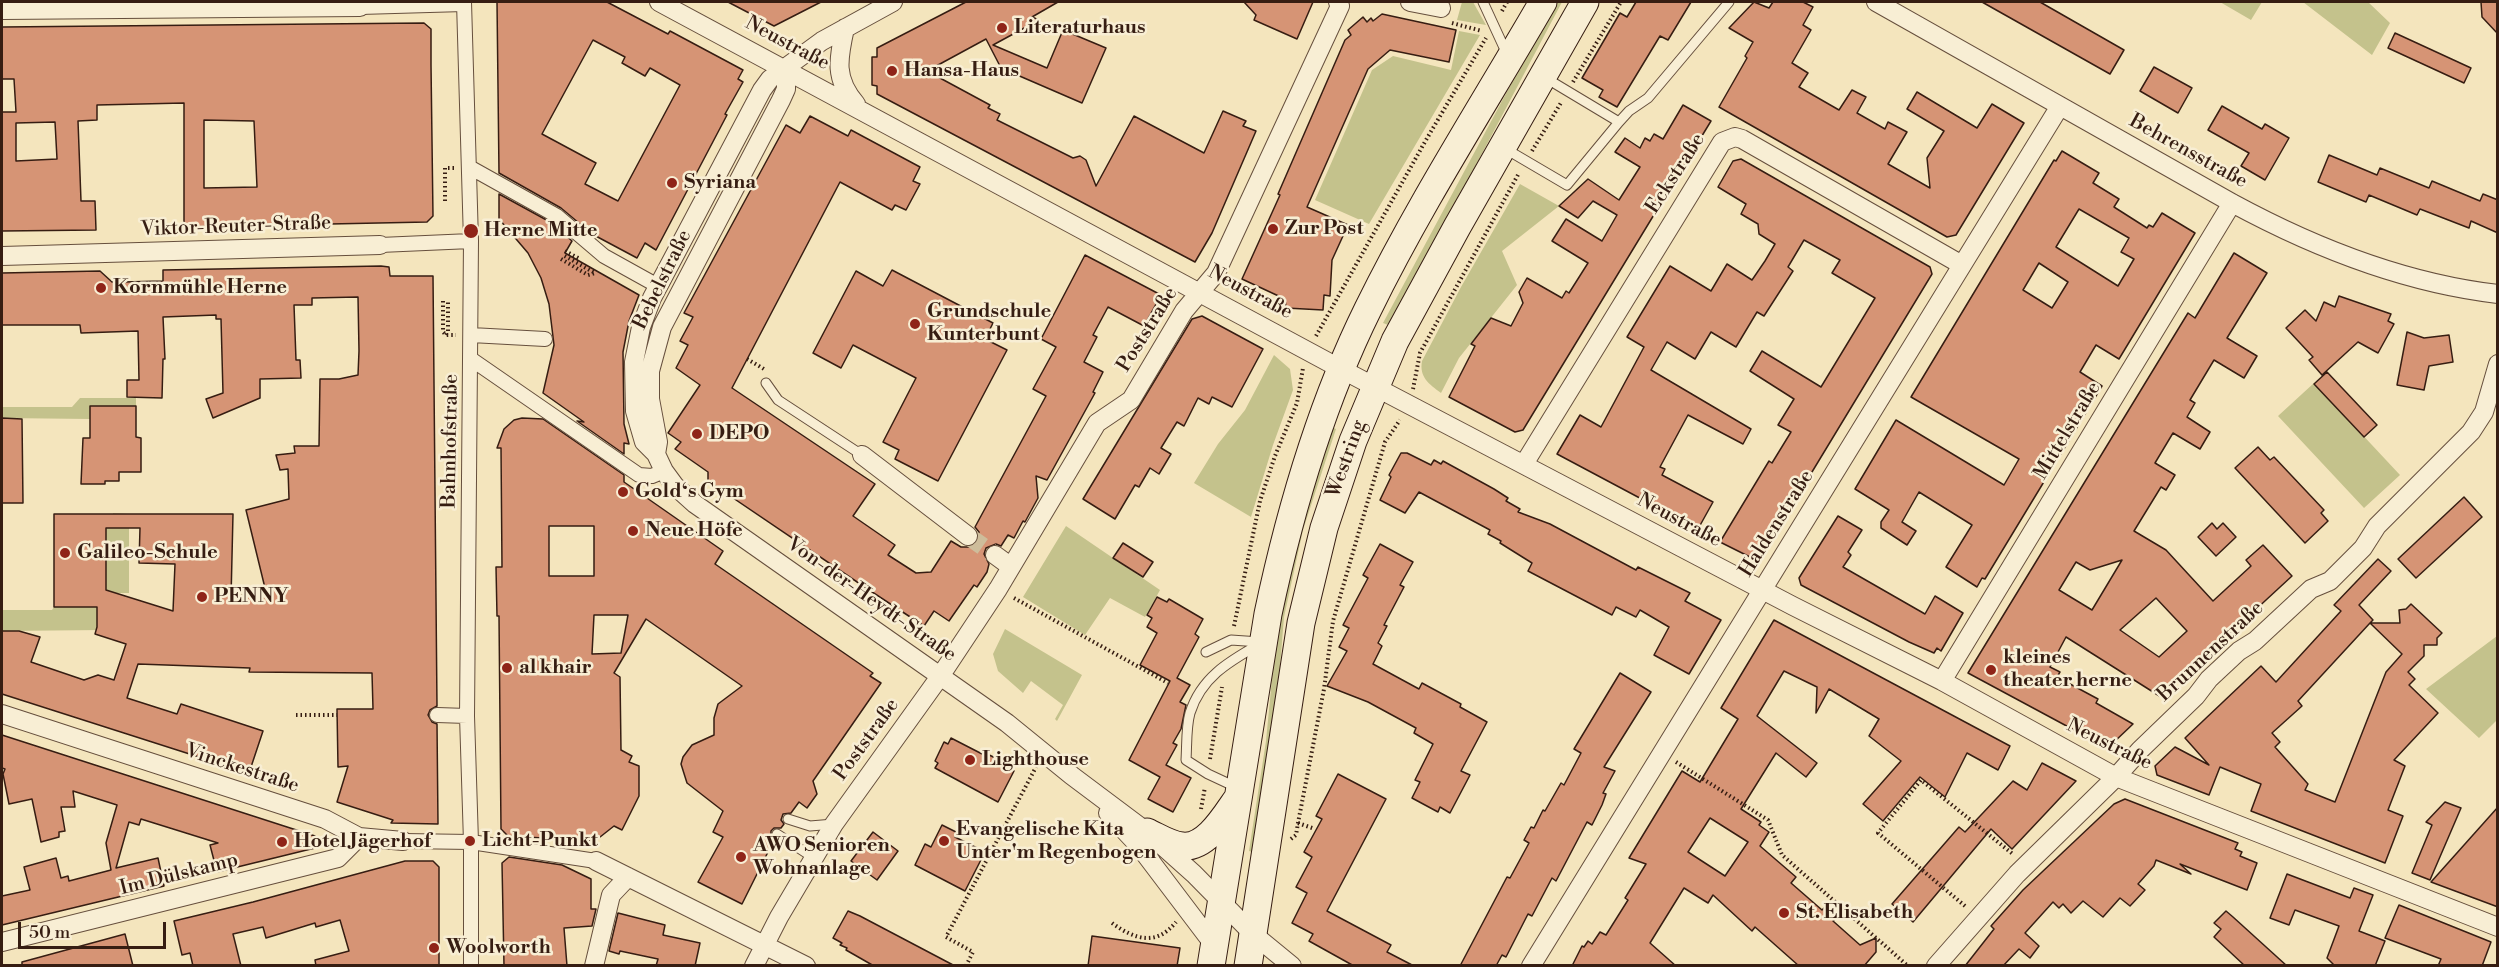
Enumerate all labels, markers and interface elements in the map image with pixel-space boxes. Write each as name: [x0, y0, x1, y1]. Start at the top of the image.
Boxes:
street label: Neustraße: [741, 12, 833, 76]
place label: Literaturhaus: [1014, 16, 1146, 40]
marker: Literaturhaus: [995, 21, 1009, 35]
place label: Hansa-Haus: [904, 59, 1019, 83]
marker: Hansa-Haus: [885, 64, 899, 78]
street label: Behrensstraße: [2125, 110, 2251, 194]
street label: Eckstraße: [1641, 129, 1711, 219]
place label: Syriana: [684, 171, 756, 195]
marker: Syriana: [665, 176, 679, 190]
street label: Viktor-Reuter-Straße: [140, 212, 332, 242]
place label: Zur Post: [1285, 217, 1363, 241]
place label: Herne Mitte: [484, 219, 597, 243]
marker: Herne Mitte: [462, 222, 480, 240]
marker: Zur Post: [1266, 222, 1280, 236]
street label: Bebelstraße: [629, 226, 697, 334]
street label: Neustraße: [1204, 261, 1296, 325]
place label: Kornmühle Herne: [113, 276, 287, 300]
marker: Kornmühle Herne: [94, 281, 108, 295]
street label: Poststraße: [1113, 283, 1183, 377]
place label: Grundschule Kunterbunt: [927, 300, 1051, 347]
marker: Grundschule Kunterbunt: [908, 317, 922, 331]
street label: Bahnhofstraße: [438, 374, 464, 508]
street label: Mittelstraße: [2029, 378, 2107, 484]
street label: Westring: [1322, 417, 1372, 501]
place label: DEPO: [709, 422, 769, 446]
marker: DEPO: [690, 427, 704, 441]
street label: Haldenstraße: [1735, 466, 1819, 582]
place label: Gold‘s Gym: [635, 480, 744, 504]
marker: Gold‘s Gym: [616, 485, 630, 499]
street label: Neustraße: [1633, 489, 1725, 553]
place label: Neue Höfe: [645, 519, 743, 543]
marker: Neue Höfe: [626, 524, 640, 538]
street label: Von-der-Heydt-Straße: [782, 532, 960, 668]
place label: Galileo-Schule: [77, 541, 218, 565]
marker: Galileo-Schule: [58, 546, 72, 560]
place label: PENNY: [214, 585, 289, 609]
marker: PENNY: [195, 590, 209, 604]
street label: Brunnenstraße: [2153, 597, 2269, 707]
place label: kleines theater herne: [2003, 646, 2132, 693]
place label: al khair: [519, 656, 592, 680]
marker: al khair: [500, 661, 514, 675]
marker: kleines theater herne: [1984, 663, 1998, 677]
street label: Poststraße: [829, 694, 905, 786]
street label: Neustraße: [2062, 714, 2156, 776]
street label: Vinckestraße: [182, 739, 302, 799]
place label: Lighthouse: [982, 748, 1089, 772]
marker: Lighthouse: [963, 753, 977, 767]
place label: Evangelische Kita Unter'm Regenbogen: [956, 818, 1156, 865]
place label: Licht-Punkt: [482, 829, 598, 853]
place label: Hotel Jägerhof: [294, 830, 431, 854]
marker: Licht-Punkt: [463, 834, 477, 848]
place label: AWO Senioren Wohnanlage: [753, 834, 890, 881]
marker: Evangelische Kita Unter'm Regenbogen: [937, 834, 951, 848]
marker: Hotel Jägerhof: [275, 835, 289, 849]
street label: Im Dülskamp: [117, 849, 241, 901]
marker: AWO Senioren Wohnanlage: [734, 850, 748, 864]
place label: St. Elisabeth: [1796, 901, 1913, 925]
marker: St. Elisabeth: [1777, 906, 1791, 920]
scale bar: [21, 910, 170, 948]
text: 50 m: [29, 921, 70, 944]
place label: Woolworth: [446, 936, 551, 960]
marker: Woolworth: [427, 941, 441, 955]

